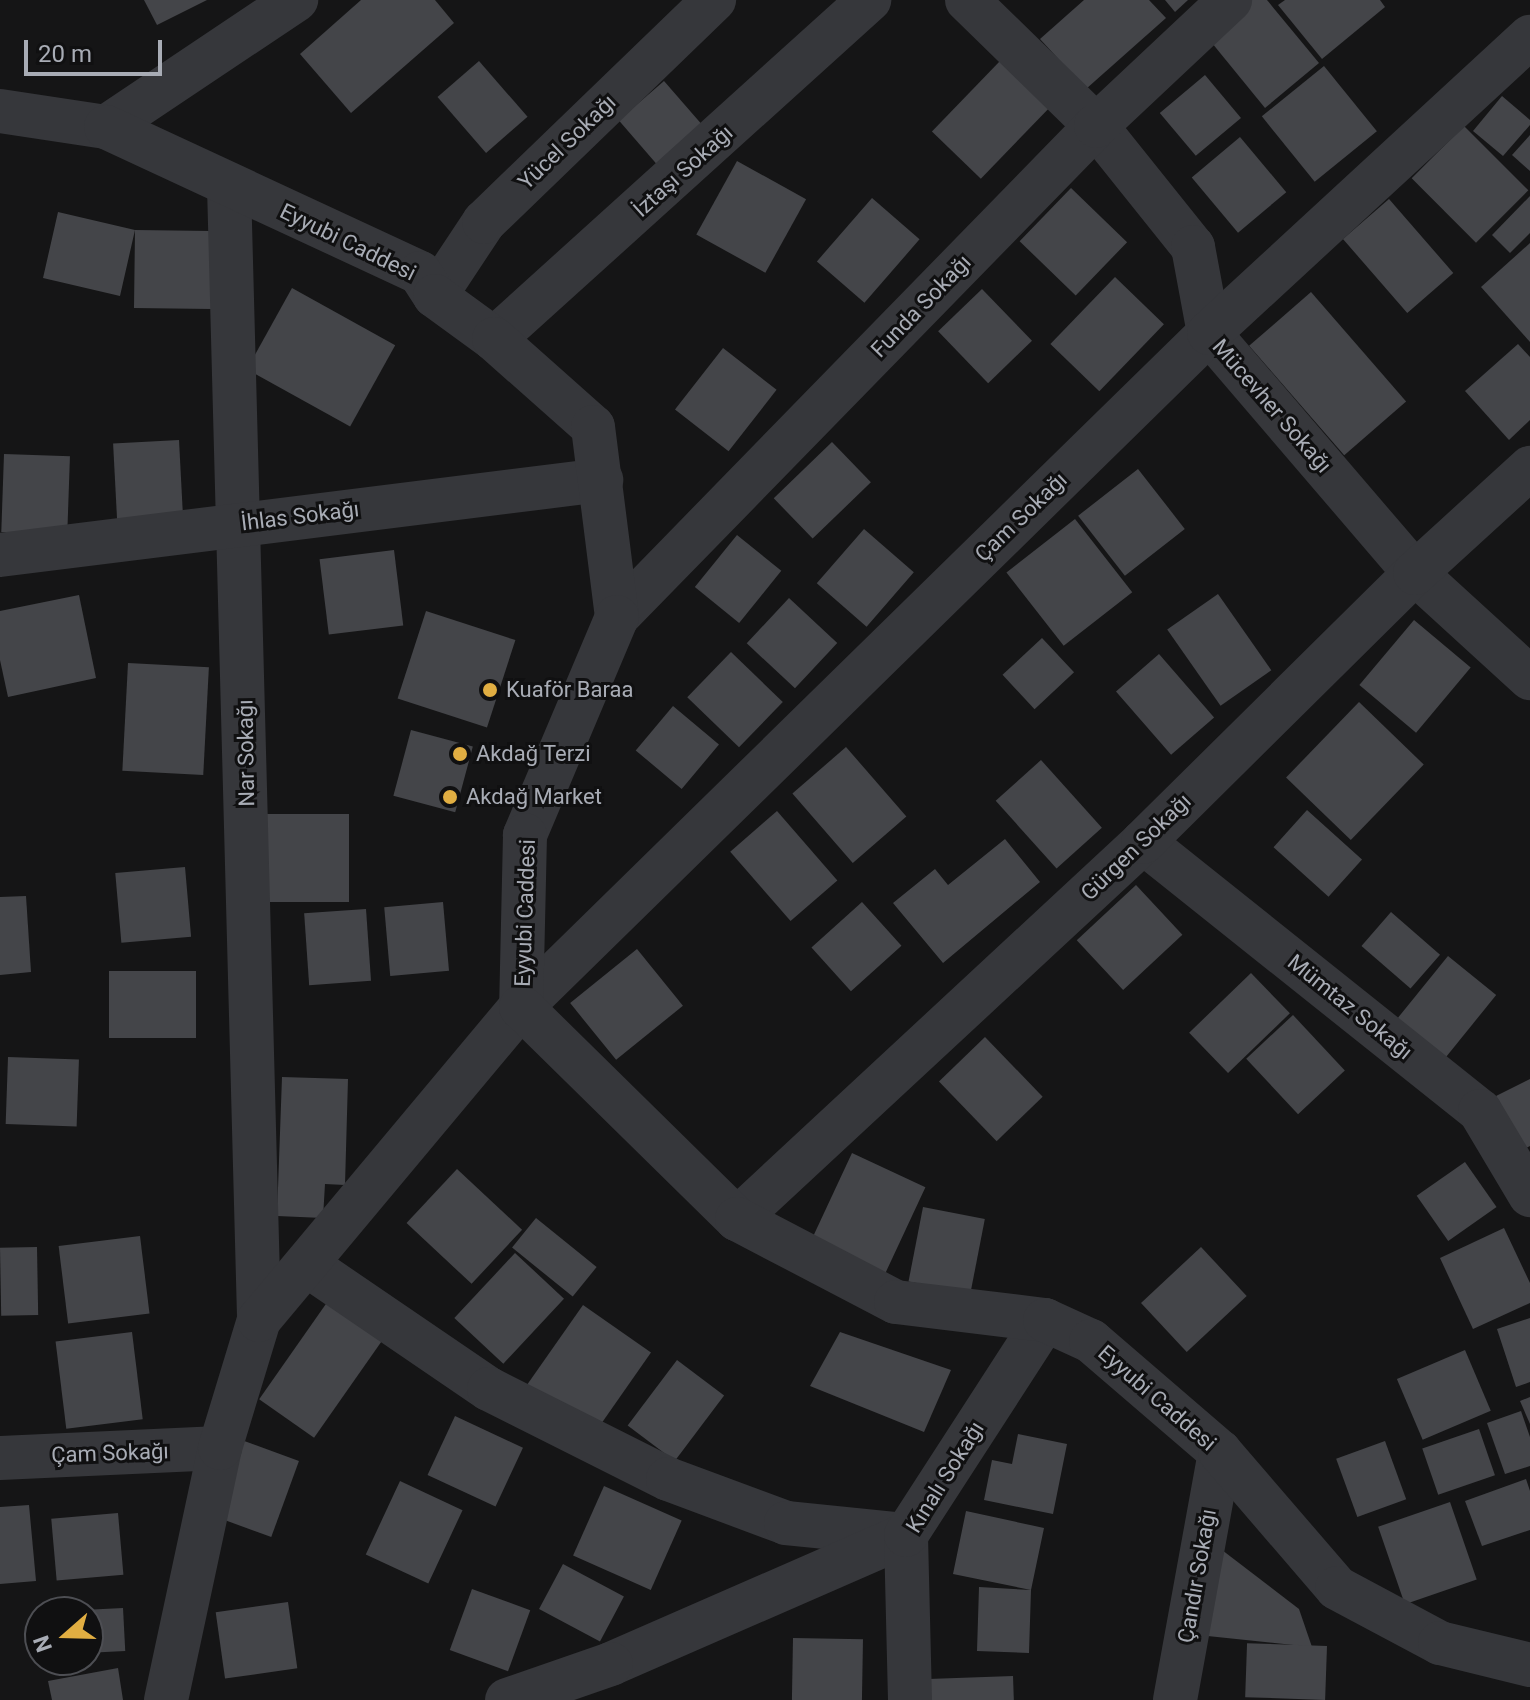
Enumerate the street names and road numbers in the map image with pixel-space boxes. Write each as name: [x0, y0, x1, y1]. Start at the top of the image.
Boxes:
street label: Yücel Sokağı: [513, 89, 621, 195]
street label: İztaşı Sokağı: [628, 119, 738, 223]
street label: Eyyubi Caddesi: [276, 198, 420, 286]
street label: Funda Sokağı: [865, 249, 977, 363]
street label: Mücevher Sokağı: [1207, 334, 1337, 478]
street label: Çam Sokağı: [970, 467, 1072, 567]
street label: İhlas Sokağı: [239, 496, 361, 536]
street label: Nar Sokağı: [232, 699, 260, 807]
street label: Gürgen Sokağı: [1076, 788, 1196, 906]
street label: Eyyubi Caddesi: [509, 839, 541, 987]
street label: Mümtaz Sokağı: [1282, 949, 1418, 1065]
street label: Eyyubi Caddesi: [1093, 1340, 1221, 1456]
street label: Kınalı Sokağı: [900, 1417, 990, 1537]
street label: Çam Sokağı: [51, 1438, 169, 1468]
street label: Çandır Sokağı: [1172, 1507, 1222, 1645]

